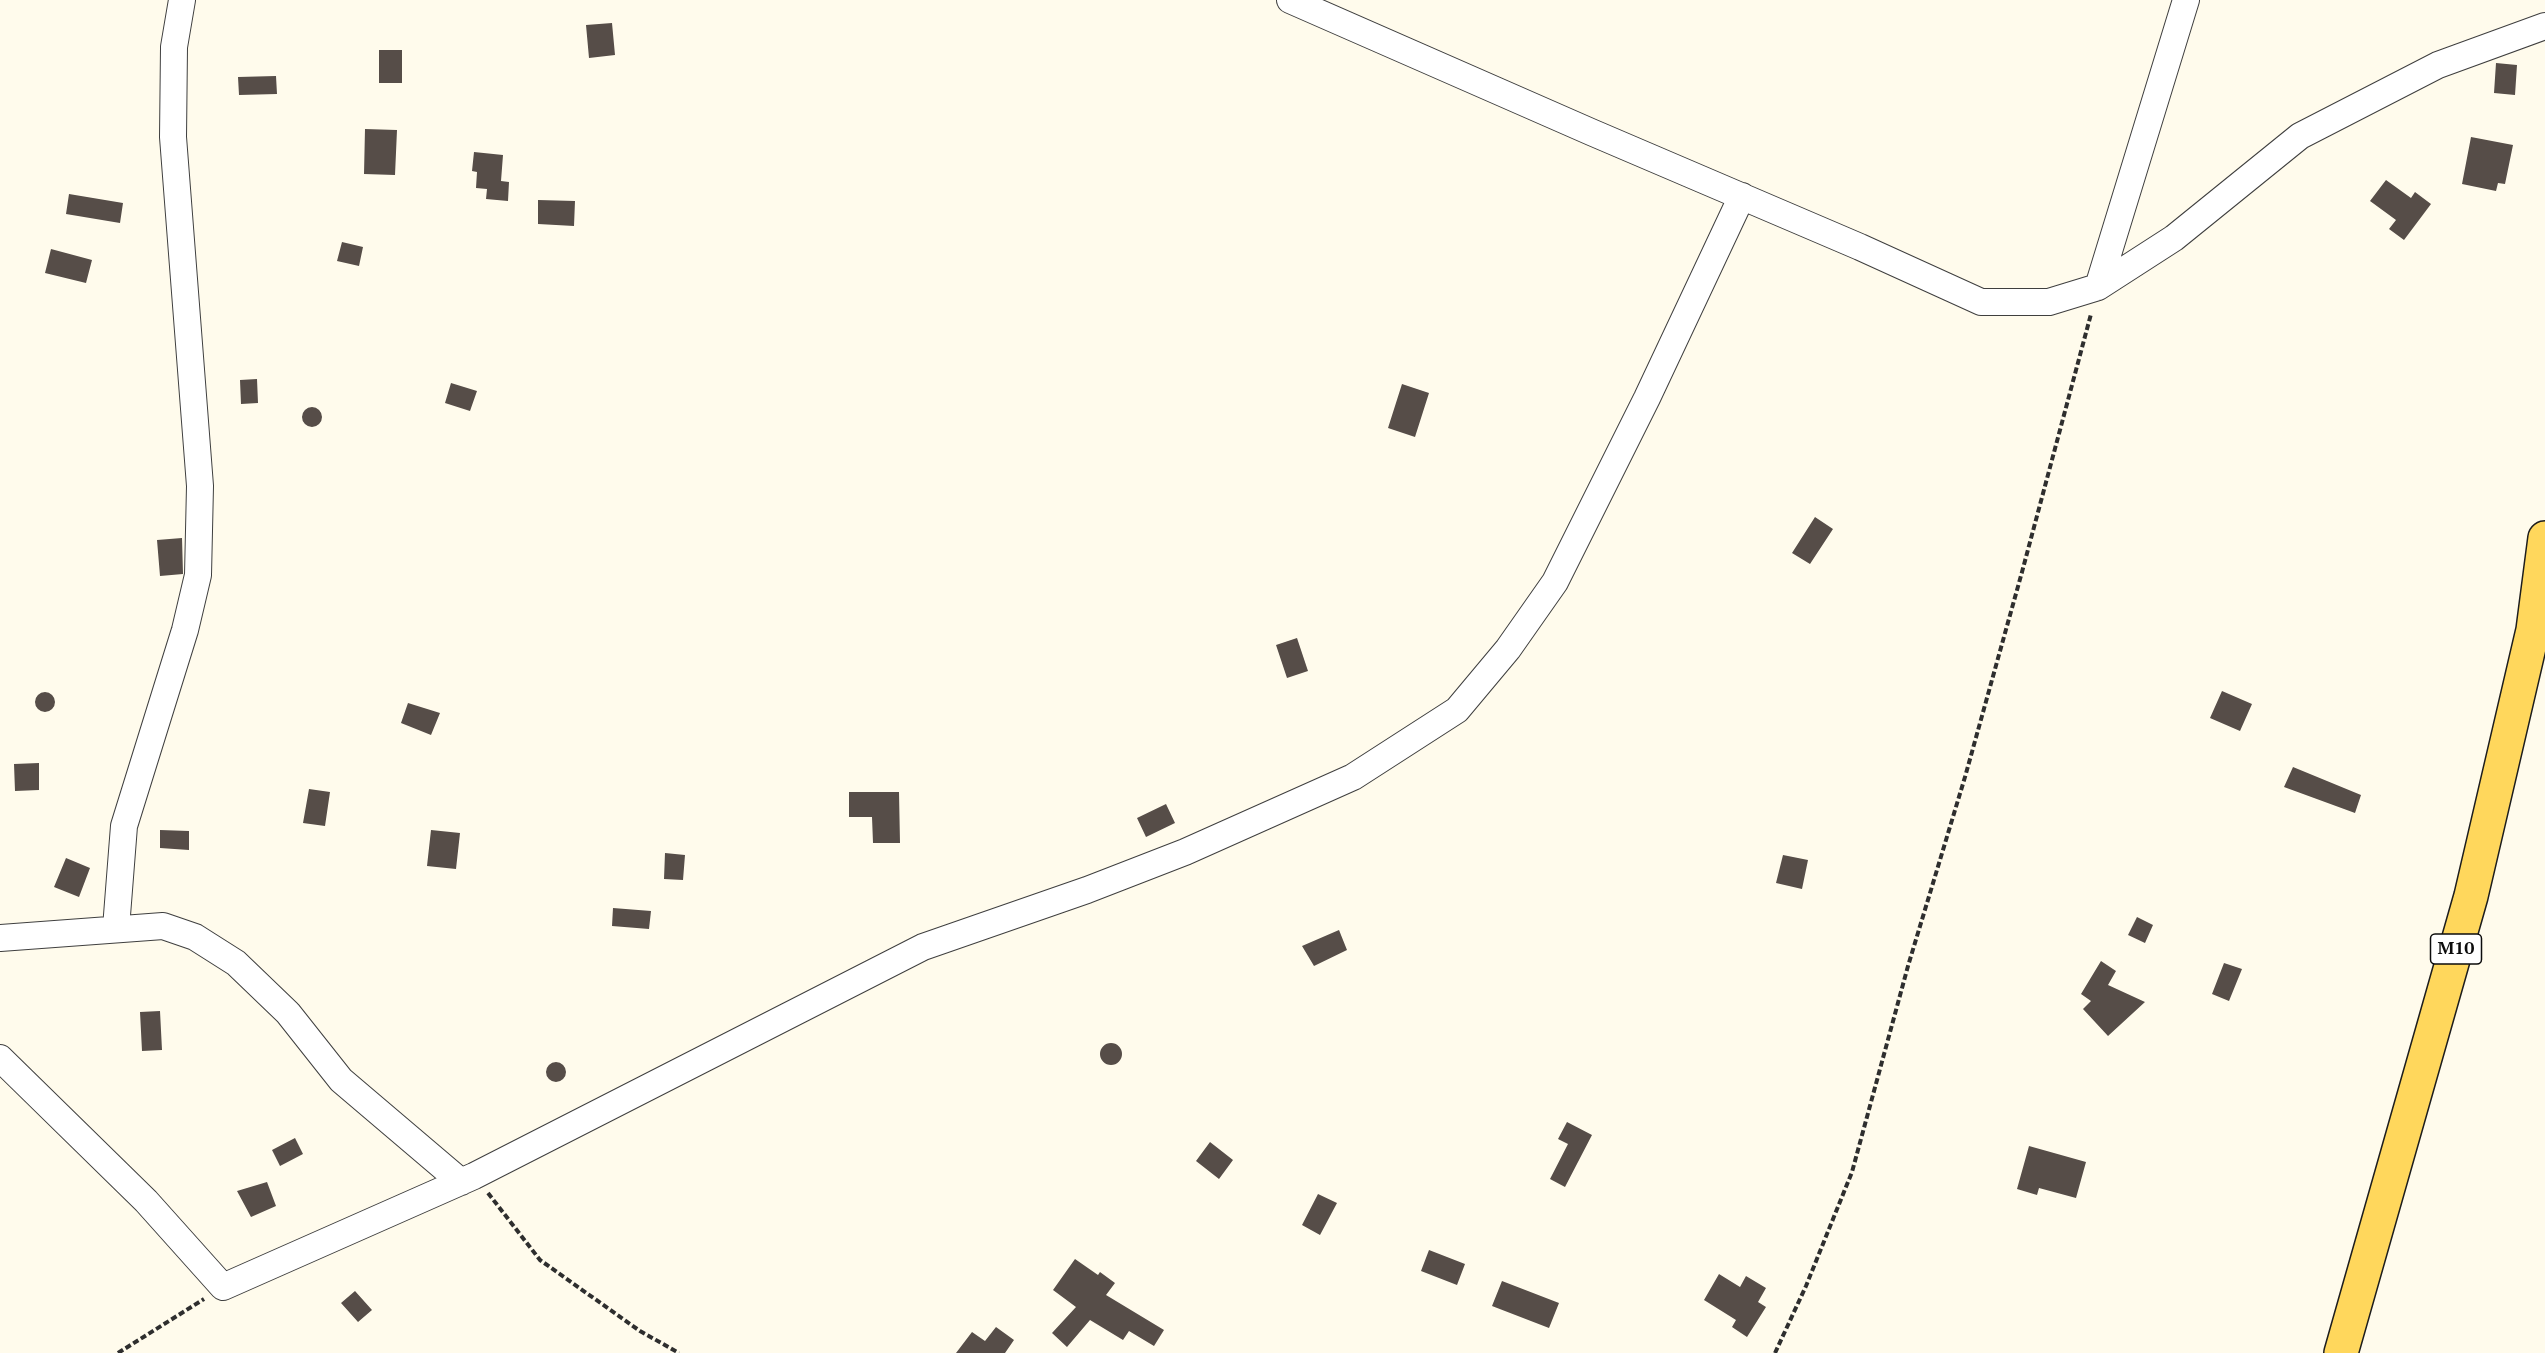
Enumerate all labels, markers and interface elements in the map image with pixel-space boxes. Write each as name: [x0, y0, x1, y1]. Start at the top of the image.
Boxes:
road number: M10: [2430, 934, 2482, 964]

